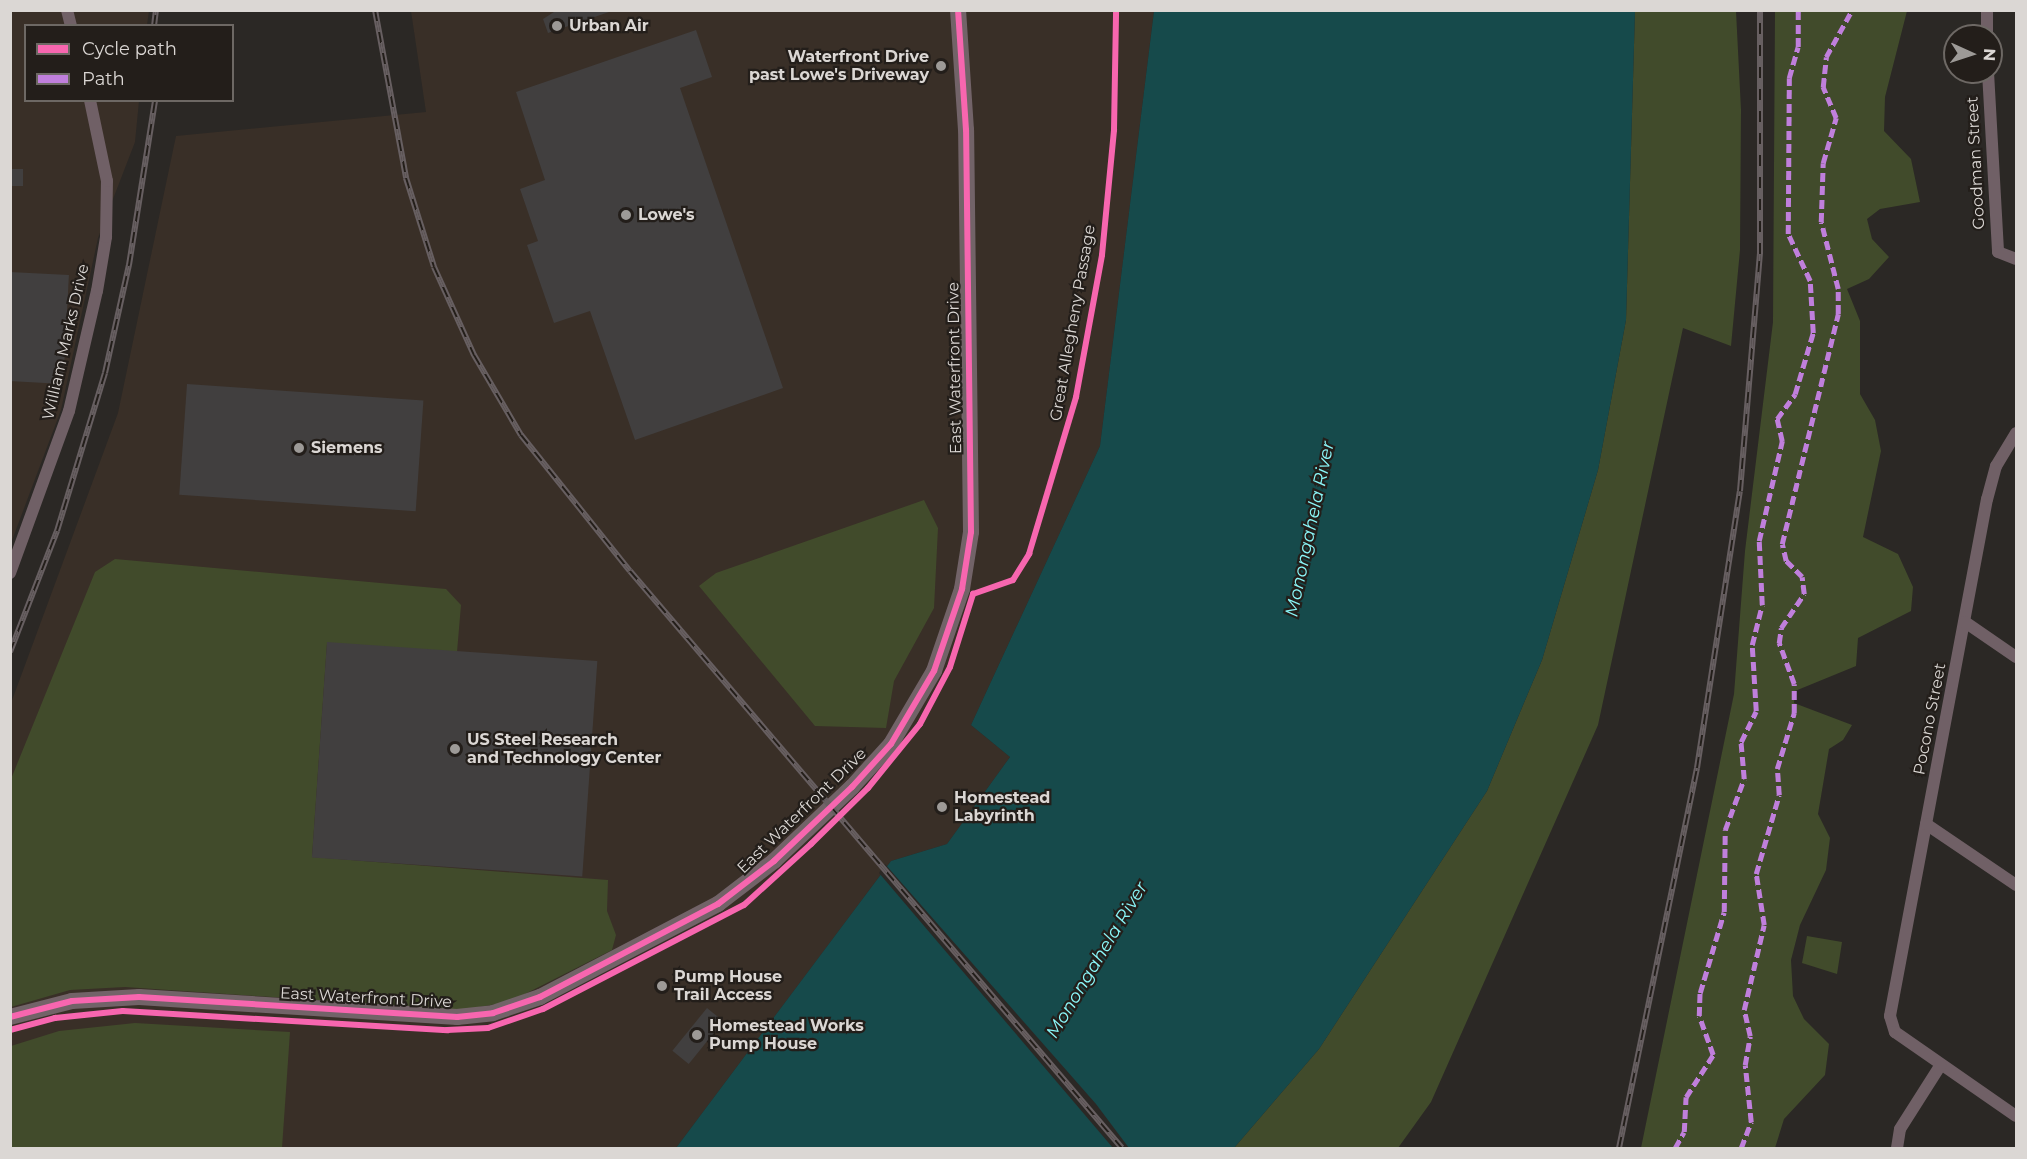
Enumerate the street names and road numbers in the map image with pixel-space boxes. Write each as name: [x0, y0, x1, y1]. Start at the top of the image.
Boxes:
street label: Goodman Street: [1963, 96, 1989, 230]
street label: Great Allegheny Passage: [1046, 223, 1100, 423]
street label: William Marks Drive: [39, 262, 93, 422]
street label: East Waterfront Drive: [944, 282, 966, 454]
street label: Pocono Street: [1910, 661, 1950, 777]
street label: East Waterfront Drive: [733, 744, 871, 878]
street label: East Waterfront Drive: [280, 984, 452, 1012]

